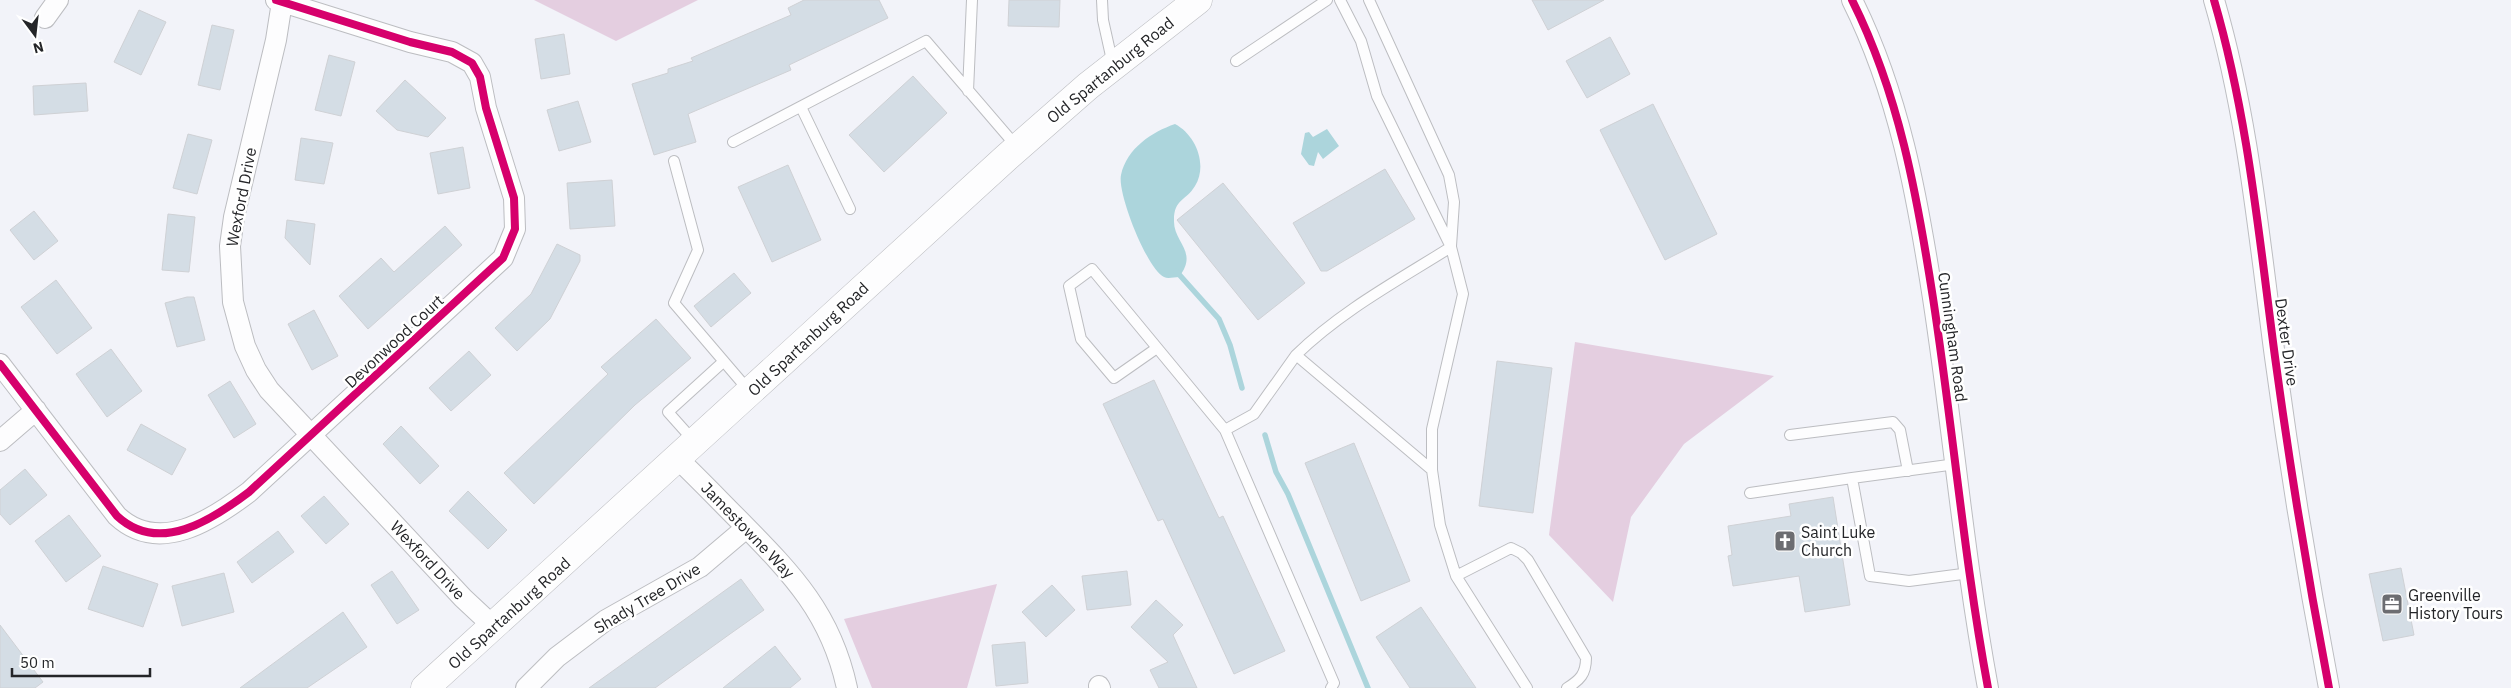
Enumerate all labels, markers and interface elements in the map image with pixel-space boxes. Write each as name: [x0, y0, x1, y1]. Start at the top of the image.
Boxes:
north arrow: [10, 10, 60, 60]
street label: Old Spartanburg Road: [1042, 13, 1178, 127]
text: N: [31, 38, 46, 58]
street label: Wexford Drive: [222, 145, 260, 248]
street label: Cunningham Road: [1934, 271, 1972, 403]
street label: Old Spartanburg Road: [743, 278, 873, 400]
street label: Devonwood Court: [340, 290, 448, 392]
street label: Dexter Drive: [2271, 297, 2303, 387]
street label: Jamestowne Way: [697, 478, 799, 582]
street label: Wexford Drive: [386, 516, 470, 604]
place label: Saint Luke Church: [1801, 522, 1875, 560]
church icon: Saint Luke Church: [1773, 529, 1797, 553]
street label: Old Spartanburg Road: [444, 553, 574, 673]
street label: Shady Tree Drive: [590, 558, 704, 638]
place label: Greenville History Tours: [2408, 585, 2503, 623]
office icon: Greenville History Tours: [2380, 592, 2404, 616]
scale bar: [12, 646, 150, 678]
text: 50 m: [20, 653, 55, 672]

